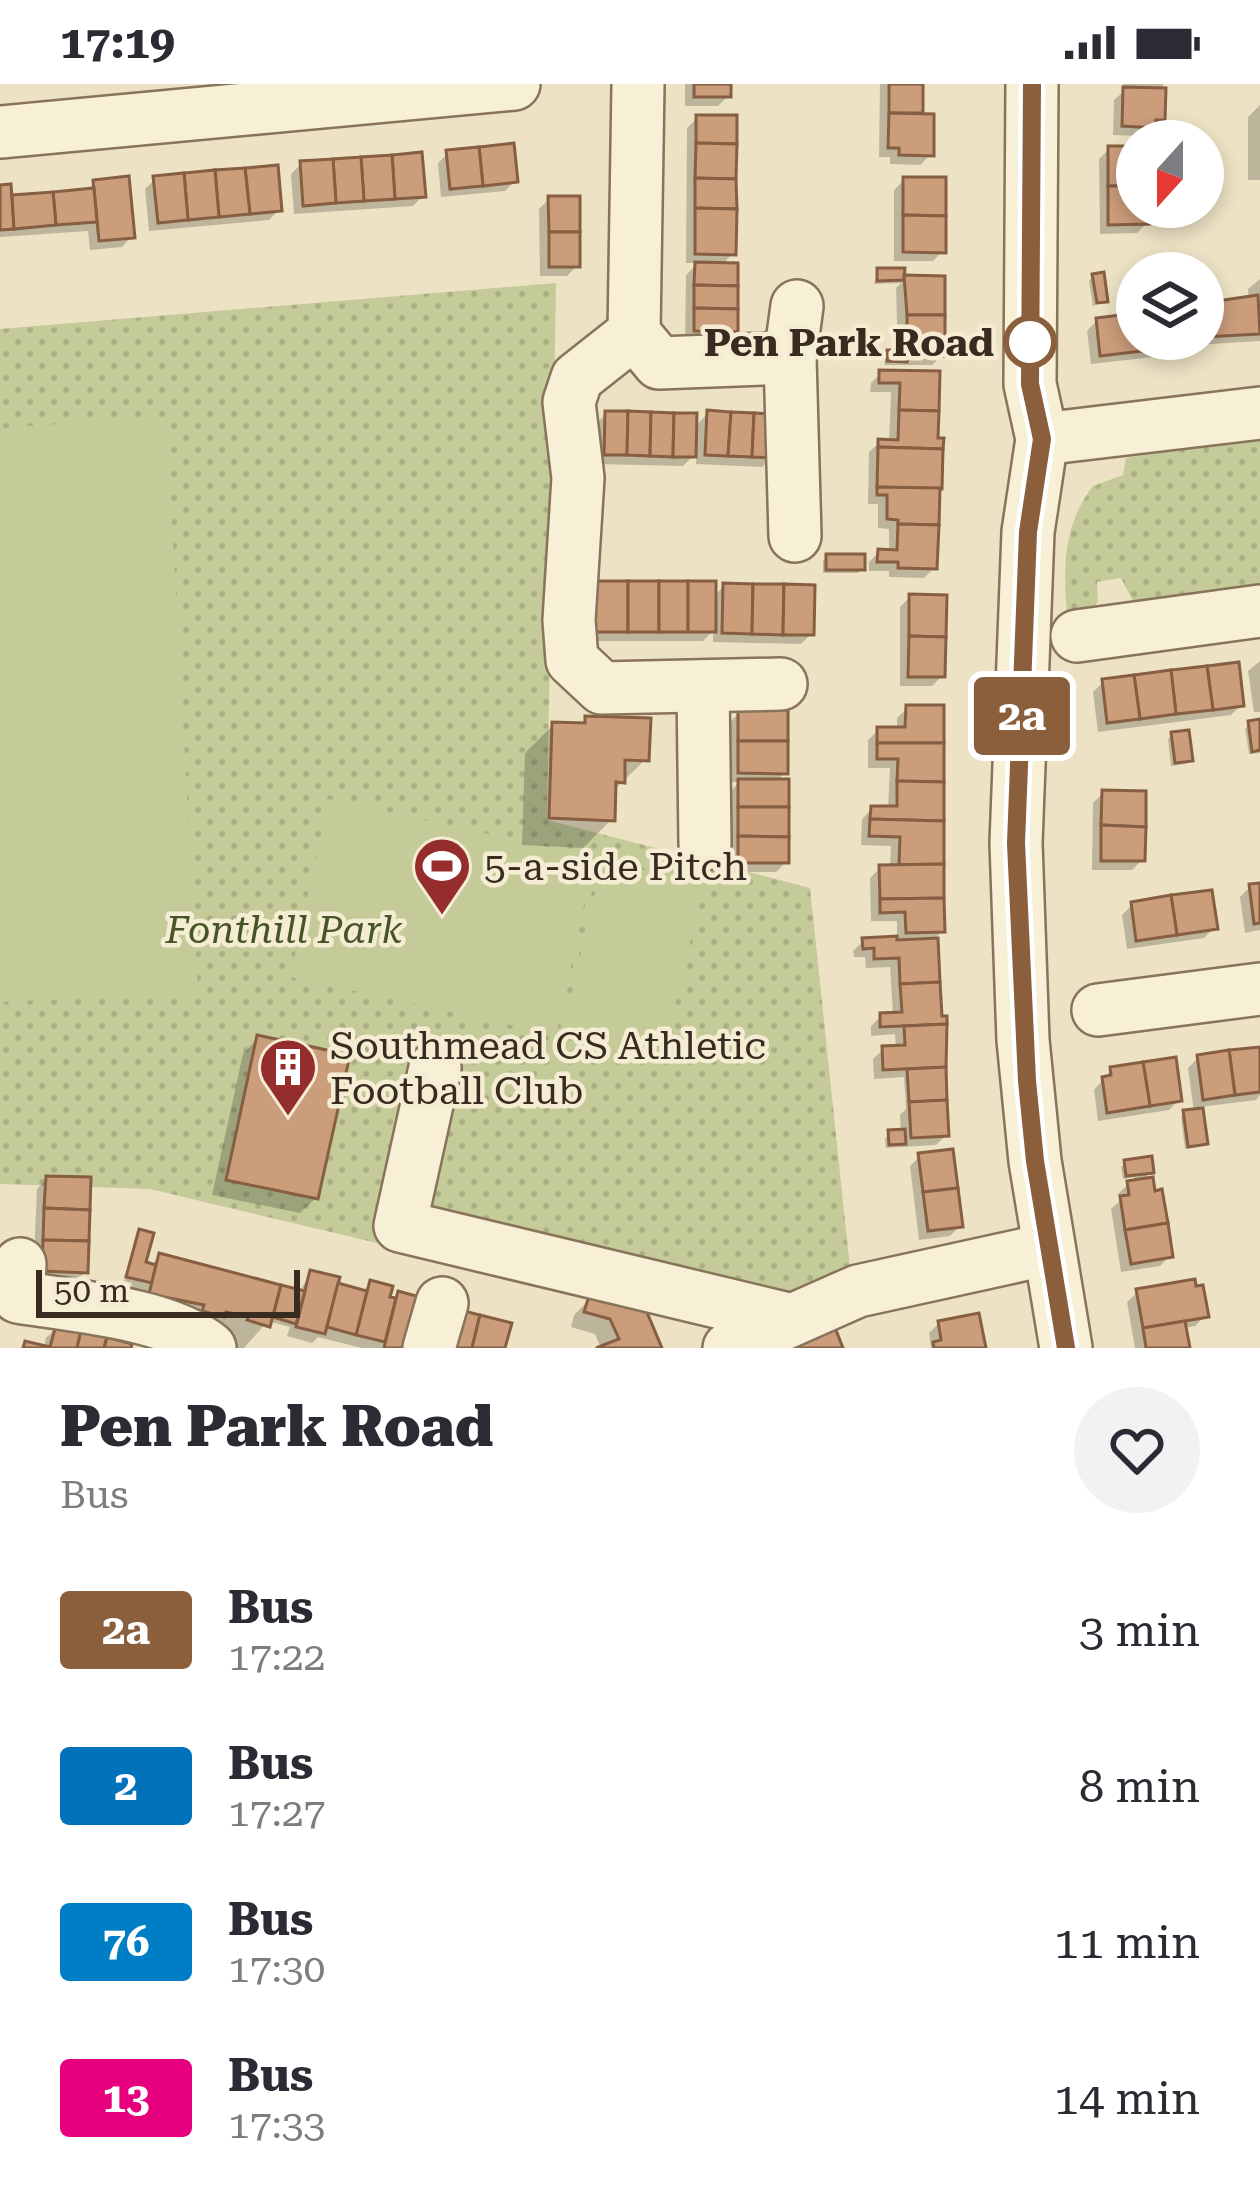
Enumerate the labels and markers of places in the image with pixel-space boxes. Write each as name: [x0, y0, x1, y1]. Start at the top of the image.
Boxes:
marker: Pen Park Road: [1005, 317, 1055, 367]
place label: Pen Park Road: [704, 320, 994, 366]
sports icon: 5-a-side Pitch: [411, 835, 473, 917]
place label: 5-a-side Pitch: [484, 844, 747, 890]
place label: Southmead CS Athletic Football Club: [330, 1023, 766, 1114]
building icon: Southmead CS Athletic Football Club: [257, 1036, 319, 1118]

